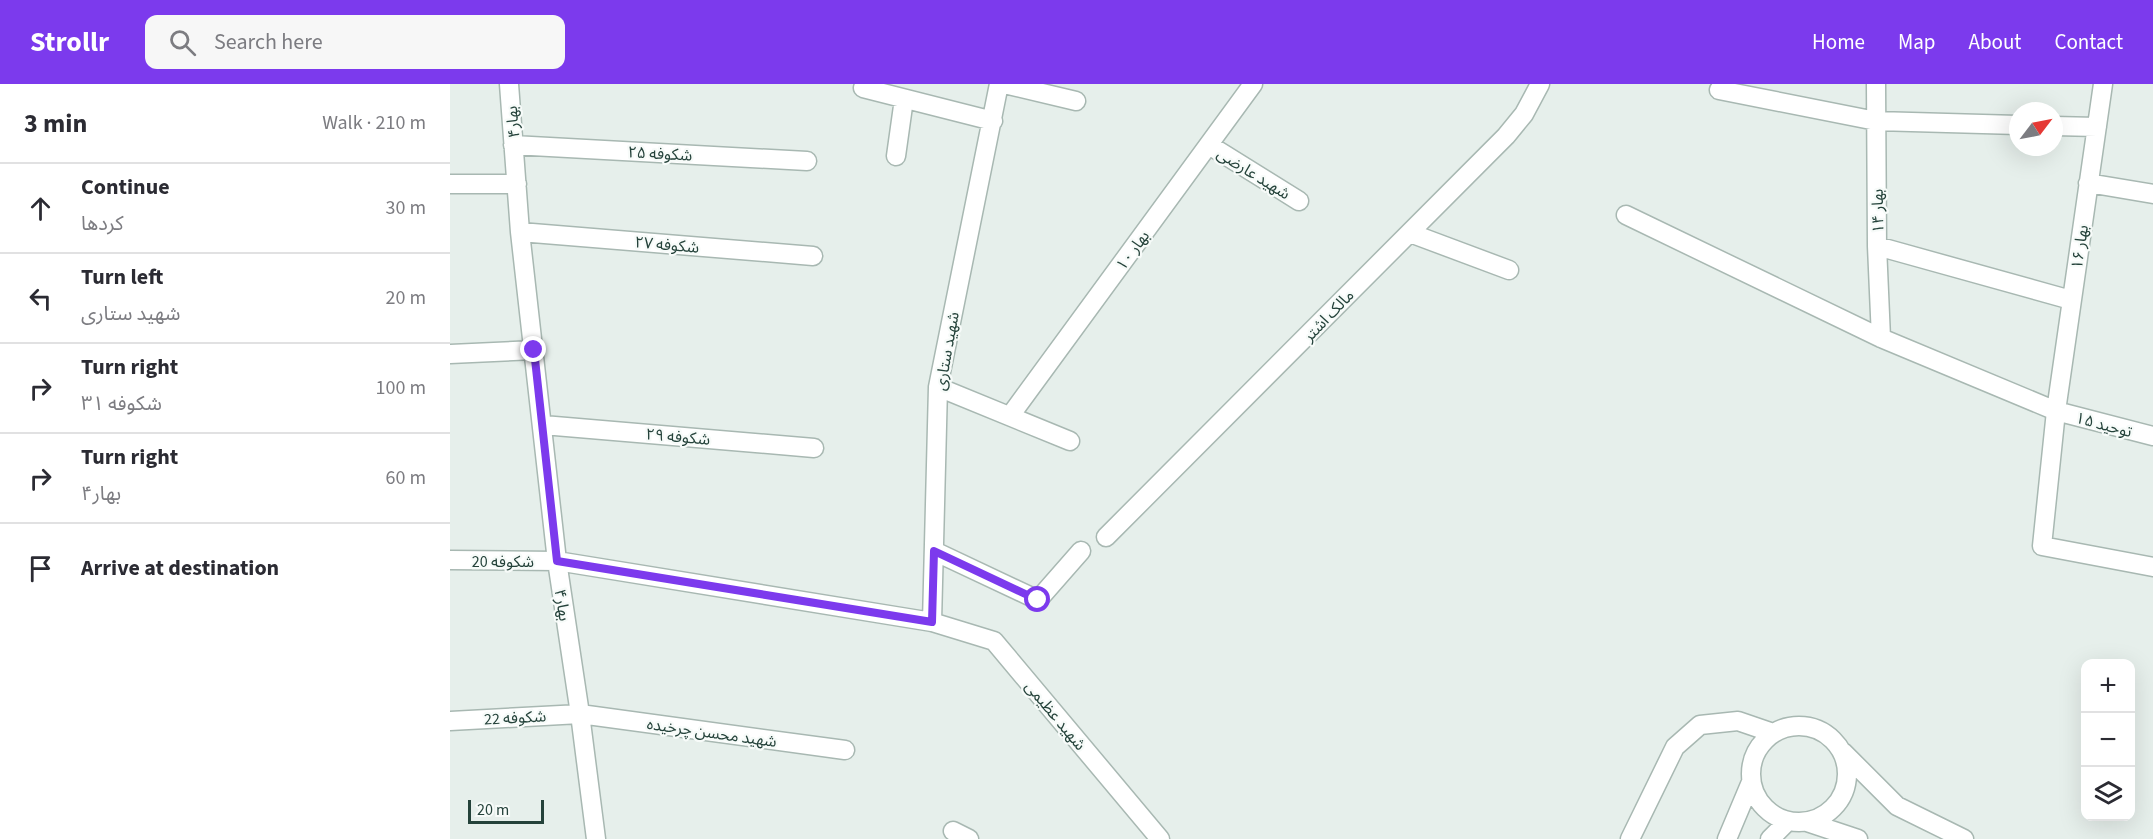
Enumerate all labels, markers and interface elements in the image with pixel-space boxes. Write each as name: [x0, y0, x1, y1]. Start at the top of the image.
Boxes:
search box: [145, 15, 565, 69]
text: Strollr: [30, 22, 109, 62]
icon: search: [166, 26, 199, 59]
text: Search here: [214, 26, 323, 58]
text: Home: [1812, 27, 1865, 57]
text: Map: [1898, 27, 1936, 57]
text: About: [1969, 27, 2021, 57]
text: Contact: [2054, 27, 2123, 57]
north arrow: [2009, 102, 2063, 156]
text: 3 min: [24, 105, 87, 142]
street label: بهار۴: [501, 105, 525, 139]
text: Walk · 210 m: [322, 109, 426, 137]
street label: شکوفه ۲۵: [627, 141, 693, 167]
street label: شهید عارضی: [1213, 143, 1294, 205]
text: Continue: [81, 171, 170, 203]
street label: بهار ۱۴: [1867, 189, 1889, 233]
icon: ahead: [24, 192, 57, 225]
text: 30 m: [386, 194, 426, 222]
text: کردها: [81, 210, 123, 238]
street label: بهار ۱۶: [2066, 224, 2094, 271]
street label: بهار ۱۰: [1111, 226, 1155, 275]
street label: شکوفه ۲۷: [634, 231, 700, 259]
text: Turn left: [81, 261, 163, 293]
icon: left: [24, 282, 57, 315]
text: 20 m: [386, 284, 426, 312]
street label: مالک اشتر: [1298, 285, 1359, 347]
text: شهید ستاری: [81, 300, 180, 328]
street label: شهید ستاری: [929, 310, 965, 392]
route end: [520, 336, 546, 362]
text: Turn right: [81, 351, 178, 383]
icon: right: [24, 372, 57, 405]
text: 100 m: [376, 374, 426, 402]
text: شکوفه ۳۱: [81, 390, 162, 418]
street label: توحید ۱۵: [2073, 407, 2135, 443]
street label: شکوفه ۲۹: [645, 423, 711, 451]
text: Turn right: [81, 441, 178, 473]
icon: right: [24, 462, 57, 495]
text: 60 m: [386, 464, 426, 492]
text: بهار۴: [81, 480, 121, 508]
street label: شکوفه 20: [472, 551, 534, 573]
icon: arrive: [24, 552, 57, 585]
text: Arrive at destination: [81, 552, 279, 584]
route start: [1024, 586, 1050, 612]
street label: بهار۴: [549, 588, 575, 623]
map controls: [2081, 659, 2135, 821]
button: +: [2081, 659, 2135, 713]
street label: شهید عظیمی: [1020, 676, 1091, 755]
street label: شکوفه 22: [483, 705, 547, 731]
street label: شهید محسن چرخیده: [646, 713, 778, 753]
button: −: [2081, 713, 2135, 767]
button: layers: [2081, 767, 2135, 821]
scale bar: [468, 797, 544, 824]
text: 20 m: [477, 799, 509, 821]

